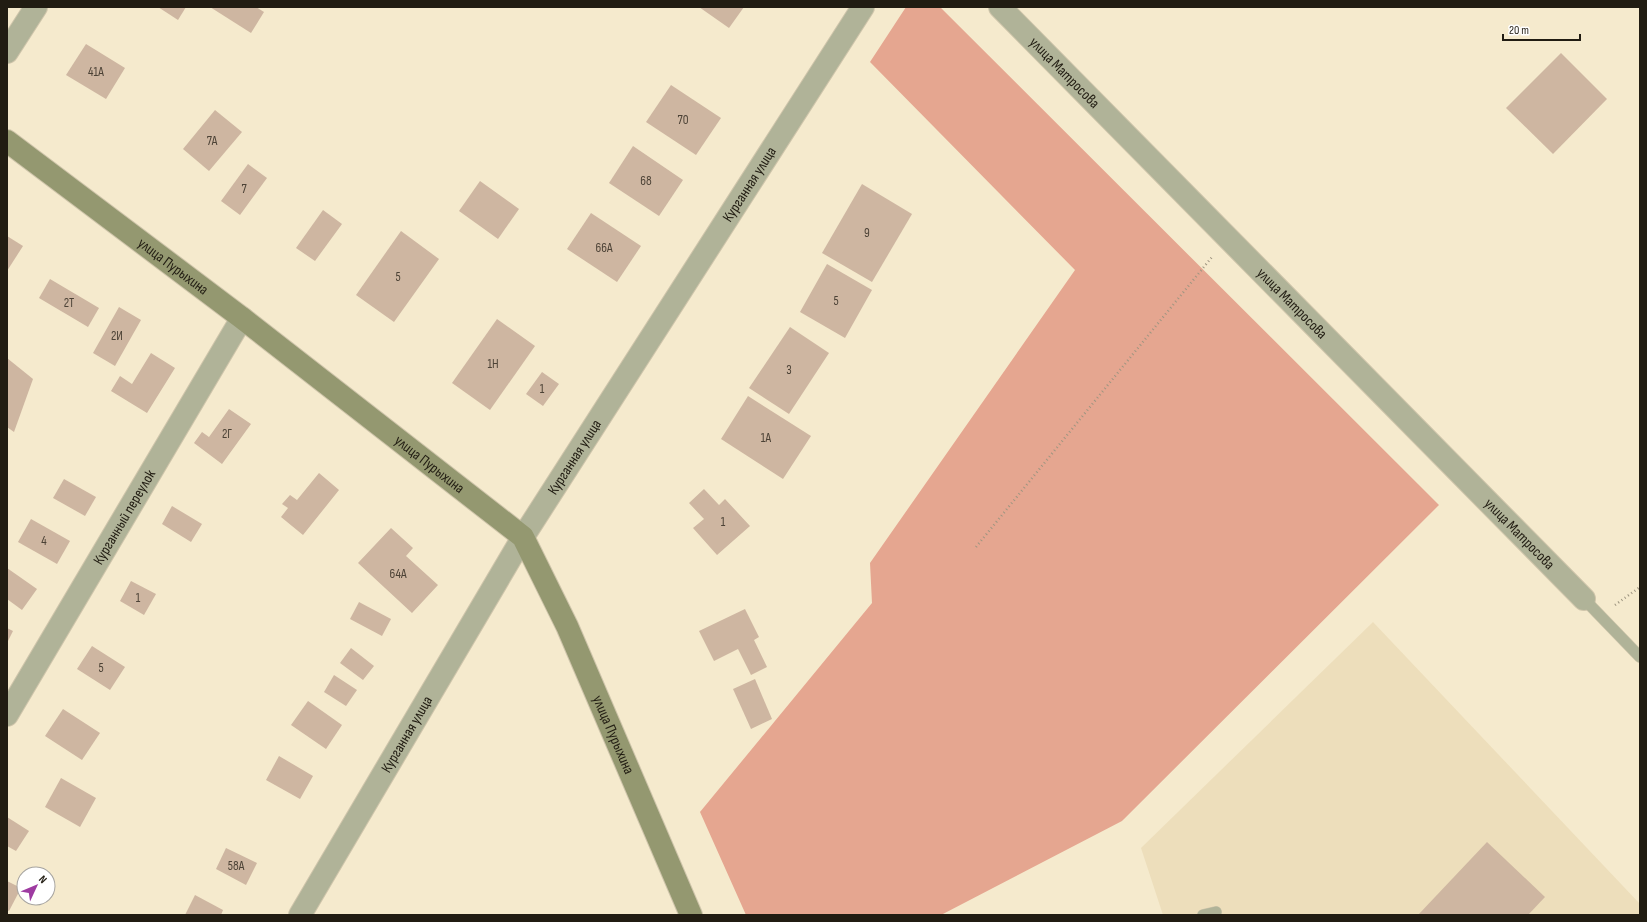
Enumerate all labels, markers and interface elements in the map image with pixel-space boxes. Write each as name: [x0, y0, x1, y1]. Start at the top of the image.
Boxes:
scale bar: [1503, 16, 1580, 42]
text: 20 m: [1509, 23, 1529, 38]
street label: улица Матросова: [1025, 33, 1104, 112]
house number: 41А: [88, 64, 104, 80]
house number: 70: [678, 112, 689, 128]
house number: 7А: [207, 133, 218, 149]
street label: Курганная улица: [718, 143, 781, 225]
house number: 68: [640, 173, 652, 189]
house number: 7: [241, 181, 247, 197]
house number: 9: [864, 225, 870, 241]
street label: улица Пурыхина: [134, 233, 213, 299]
house number: 66А: [596, 240, 613, 256]
street label: улица Матросова: [1253, 263, 1332, 343]
house number: 5: [395, 269, 401, 285]
house number: 5: [833, 293, 839, 309]
house number: 2Т: [64, 295, 74, 311]
house number: 2И: [111, 328, 123, 344]
house number: 1Н: [487, 356, 499, 372]
house number: 3: [786, 362, 792, 378]
house number: 1: [540, 381, 545, 397]
street label: Курганная улица: [543, 416, 606, 498]
house number: 2Г: [222, 426, 232, 442]
house number: 1А: [761, 430, 772, 446]
street label: улица Пурыхина: [391, 431, 469, 498]
street label: Курганный переулок: [89, 466, 160, 568]
street label: улица Матросова: [1480, 494, 1559, 574]
house number: 1: [721, 514, 726, 530]
house number: 4: [41, 533, 47, 549]
house number: 64А: [390, 566, 407, 582]
house number: 1: [136, 590, 141, 606]
house number: 5: [98, 660, 104, 676]
street label: Курганная улица: [377, 692, 437, 776]
street label: улица Пурыхина: [588, 692, 639, 777]
house number: 58А: [228, 858, 245, 874]
north arrow: [16, 866, 56, 906]
text: N: [36, 873, 50, 886]

